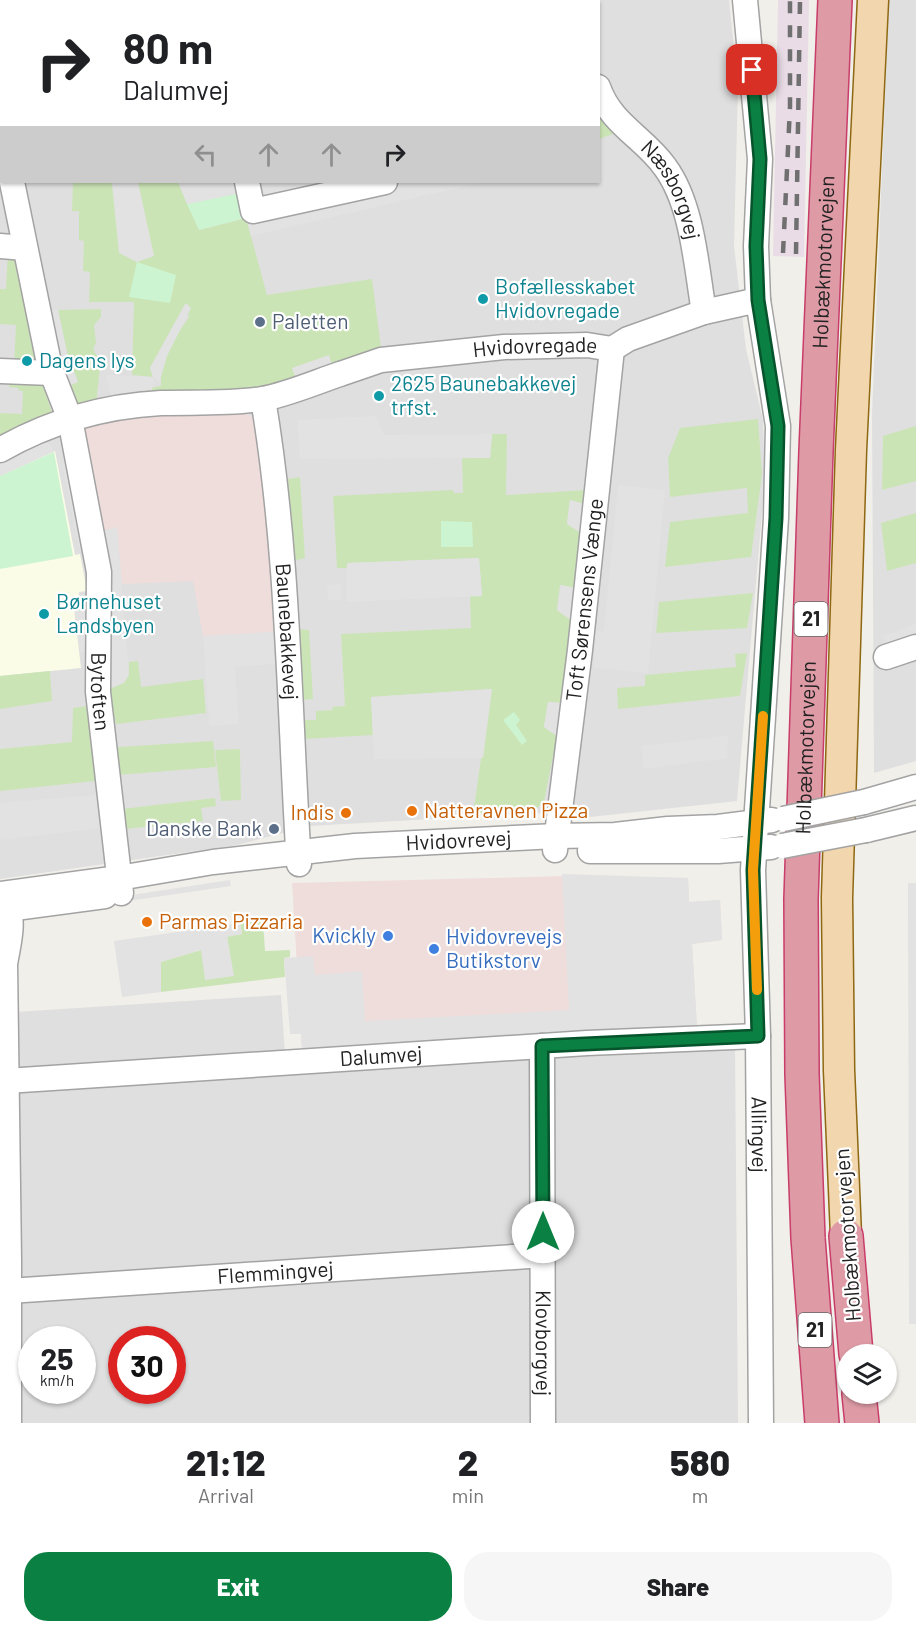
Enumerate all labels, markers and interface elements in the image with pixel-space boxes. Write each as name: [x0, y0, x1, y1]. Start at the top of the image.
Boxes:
text: 80 m: [123, 22, 213, 72]
icon: right: [24, 24, 102, 102]
pin: [726, 44, 777, 95]
icon: arrive: [735, 53, 768, 86]
text: Dalumvej: [123, 73, 229, 105]
street label: Næsborgvej: [637, 134, 706, 242]
icon: left: [189, 138, 222, 171]
icon: ahead: [252, 138, 285, 171]
icon: ahead: [315, 138, 348, 171]
icon: right: [378, 138, 411, 171]
street label: Holbækmotorvejen: [806, 175, 839, 349]
place label: Bofællesskabet Hvidovregade: [495, 273, 636, 322]
marker: Bofællesskabet Hvidovregade: [476, 292, 490, 306]
place label: Paletten: [272, 308, 348, 333]
marker: Paletten: [253, 315, 267, 329]
street label: Hvidovregade: [471, 331, 600, 361]
place label: Dagens lys: [39, 347, 135, 372]
marker: Dagens lys: [20, 354, 34, 368]
place label: 2625 Baunebakkevej trfst.: [391, 370, 576, 419]
marker: 2625 Baunebakkevej trfst.: [372, 389, 386, 403]
street label: Toft Sørensens Vænge: [560, 497, 607, 703]
street label: Baunebakkevej: [271, 562, 305, 701]
place label: Børnehuset Landsbyen: [56, 588, 162, 637]
road number: 21: [794, 602, 828, 636]
marker: Børnehuset Landsbyen: [37, 607, 51, 621]
street label: Bytoften: [87, 652, 116, 732]
street label: Holbækmotorvejen: [789, 660, 820, 835]
place label: Natteravnen Pizza: [424, 797, 588, 822]
place label: Indis: [290, 799, 334, 824]
marker: Natteravnen Pizza: [405, 804, 419, 818]
marker: Indis: [339, 806, 353, 820]
place label: Danske Bank: [146, 815, 262, 840]
marker: Danske Bank: [267, 822, 281, 836]
street label: Hvidovrevej: [405, 824, 512, 854]
place label: Parmas Pizzaria: [159, 908, 303, 933]
marker: Parmas Pizzaria: [140, 915, 154, 929]
place label: Kvickly: [312, 922, 376, 947]
place label: Hvidovrevejs Butikstorv: [446, 923, 562, 972]
marker: Kvickly: [381, 929, 395, 943]
marker: Hvidovrevejs Butikstorv: [427, 942, 441, 956]
street label: Dalumvej: [339, 1040, 423, 1070]
street label: Allingvej: [747, 1096, 773, 1173]
street label: Holbækmotorvejen: [828, 1148, 865, 1323]
position arrow: [511, 1200, 575, 1264]
street label: Flemmingvej: [216, 1255, 334, 1288]
street label: Klovborgvej: [532, 1290, 557, 1396]
road number: 21: [798, 1313, 832, 1347]
speed limit sign: 30: [108, 1326, 186, 1404]
text: 25: [41, 1340, 73, 1376]
map controls: [837, 1344, 897, 1404]
button: layers: [837, 1344, 897, 1404]
text: km/h: [40, 1371, 74, 1389]
text: 21:12: [186, 1440, 266, 1483]
text: 2: [458, 1440, 478, 1483]
text: 580: [670, 1440, 730, 1483]
text: Arrival: [198, 1483, 254, 1507]
text: min: [452, 1483, 484, 1507]
text: m: [692, 1483, 708, 1507]
button: Exit: [24, 1552, 452, 1621]
button: Share: [464, 1552, 892, 1621]

